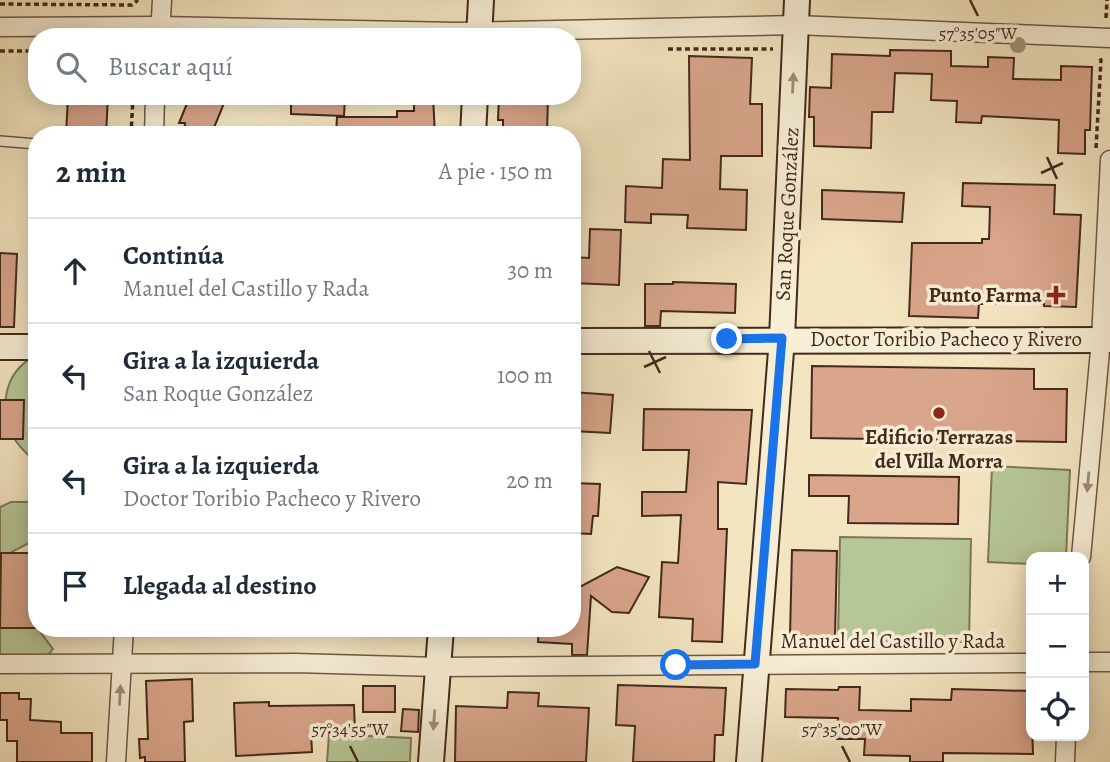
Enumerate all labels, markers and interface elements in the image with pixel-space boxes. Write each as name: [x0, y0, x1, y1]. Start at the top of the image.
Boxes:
text: 57°35'05"W: [939, 21, 1018, 45]
search box: [28, 28, 581, 105]
icon: search: [52, 48, 90, 86]
text: Buscar aquí: [108, 49, 233, 84]
one-way arrow: [788, 72, 799, 94]
street label: San Roque González: [768, 126, 806, 302]
text: 2 min: [56, 152, 126, 192]
text: A pie · 150 m: [439, 156, 553, 187]
text: Continúa: [123, 238, 224, 273]
icon: ahead: [56, 252, 94, 290]
text: 30 m: [507, 255, 553, 286]
text: Manuel del Castillo y Rada: [123, 273, 369, 304]
place label: Punto Farma: [928, 281, 1043, 309]
marker: Punto Farma: [1048, 287, 1064, 303]
route end: [711, 323, 742, 354]
street label: Doctor Toribio Pacheco y Rivero: [810, 325, 1082, 353]
text: Gira a la izquierda: [123, 343, 319, 378]
icon: left: [56, 357, 94, 395]
text: 100 m: [497, 360, 553, 391]
text: San Roque González: [123, 378, 313, 409]
marker: Edificio Terrazas del Villa Morra: [931, 405, 947, 421]
place label: Edificio Terrazas del Villa Morra: [865, 423, 1013, 475]
text: Gira a la izquierda: [123, 448, 319, 483]
icon: left: [56, 462, 94, 500]
text: 20 m: [506, 465, 553, 496]
one-way arrow: [1082, 471, 1093, 493]
text: Doctor Toribio Pacheco y Rivero: [123, 483, 421, 514]
map controls: [1026, 552, 1089, 741]
button: +: [1026, 552, 1089, 615]
icon: arrive: [56, 567, 94, 605]
text: Llegada al destino: [123, 568, 317, 603]
button: −: [1026, 615, 1089, 678]
street label: Manuel del Castillo y Rada: [781, 627, 1006, 655]
route start: [660, 649, 691, 680]
button: locate: [1026, 678, 1089, 741]
one-way arrow: [114, 684, 125, 706]
one-way arrow: [428, 709, 439, 731]
text: 57°34'55"W: [311, 717, 389, 741]
text: 57°35'00"W: [802, 717, 882, 741]

